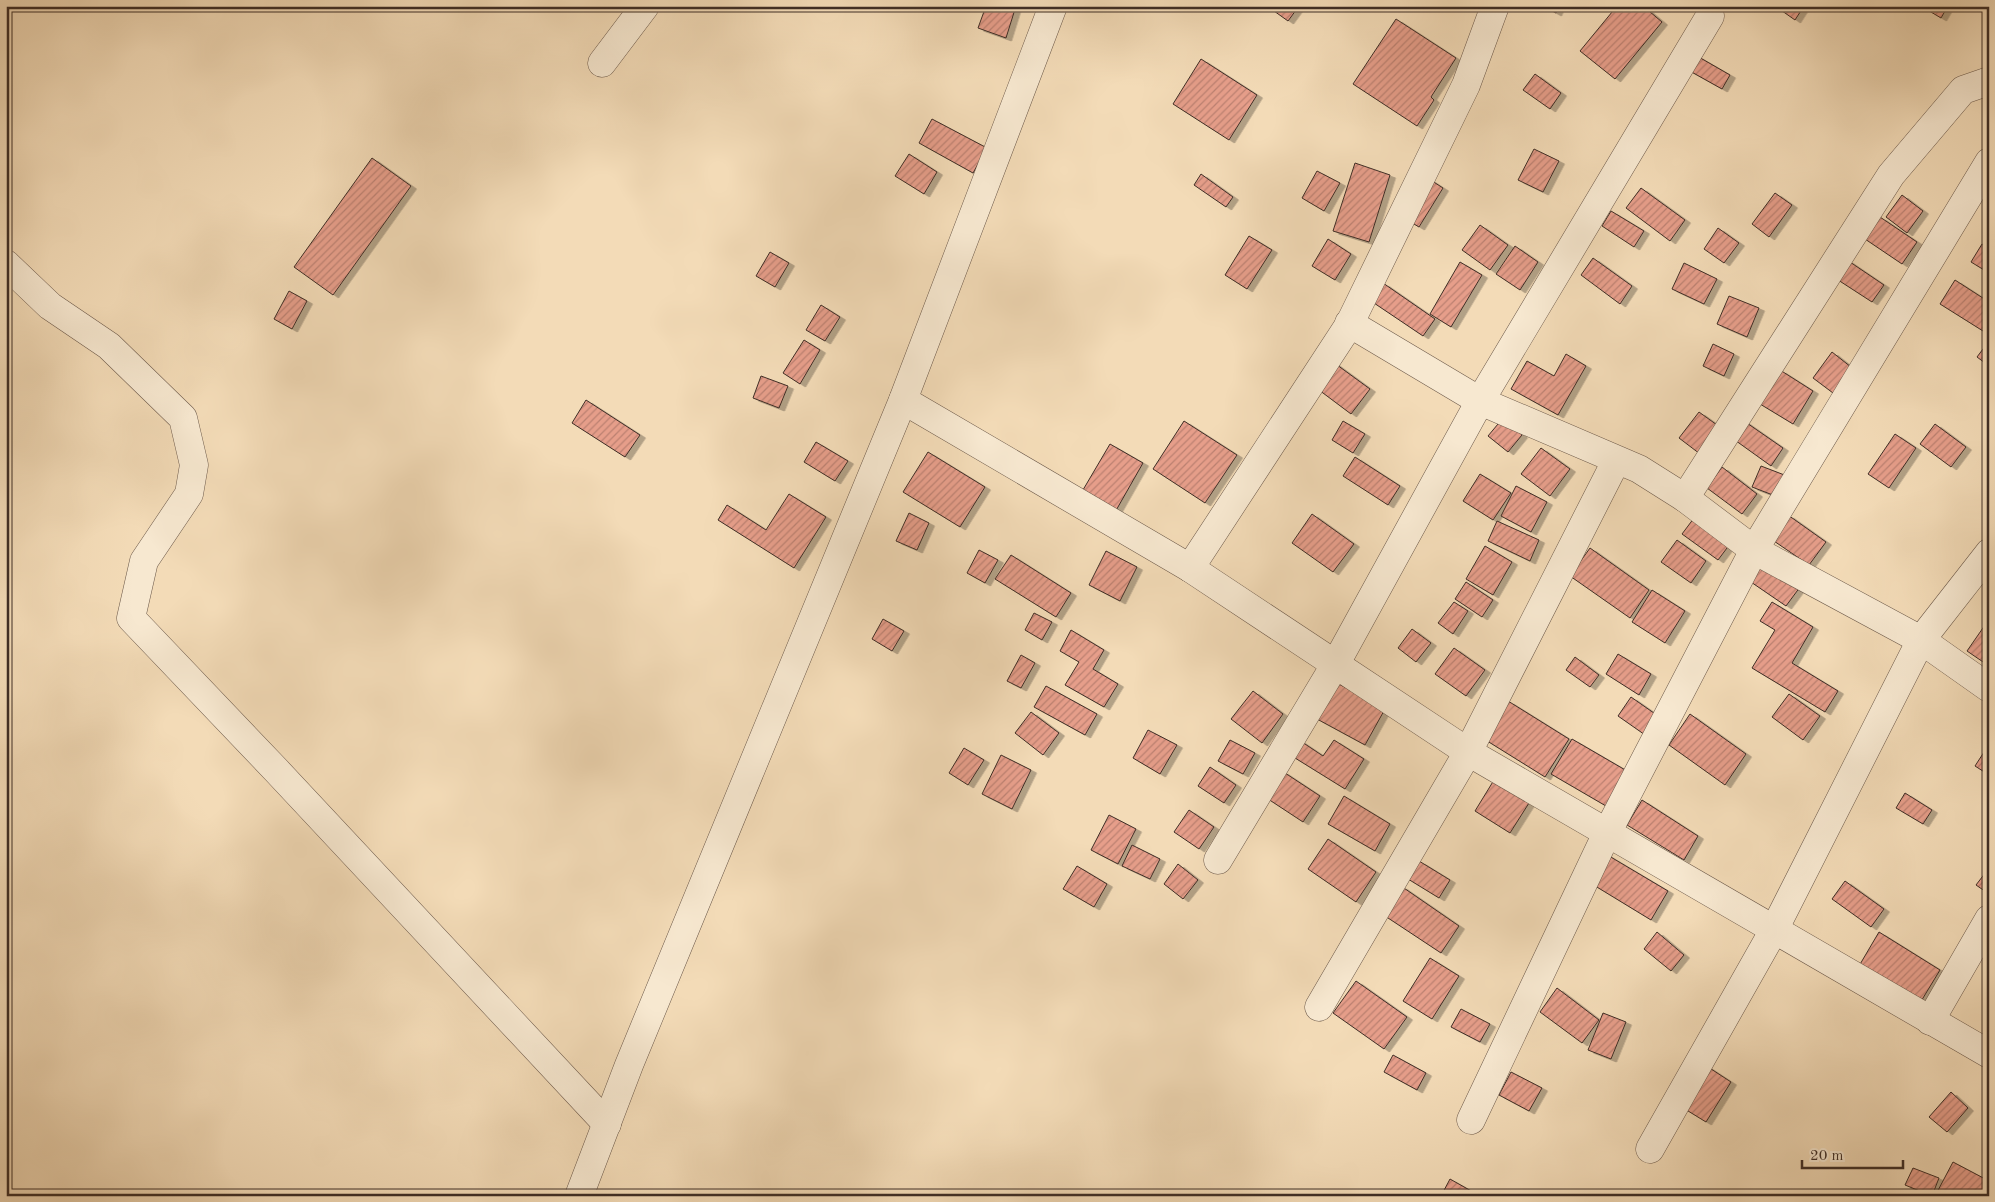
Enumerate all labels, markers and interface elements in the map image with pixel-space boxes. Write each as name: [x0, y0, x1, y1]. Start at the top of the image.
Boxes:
scale bar: [1802, 1137, 1904, 1169]
text: 20 m: [1810, 1149, 1844, 1164]

